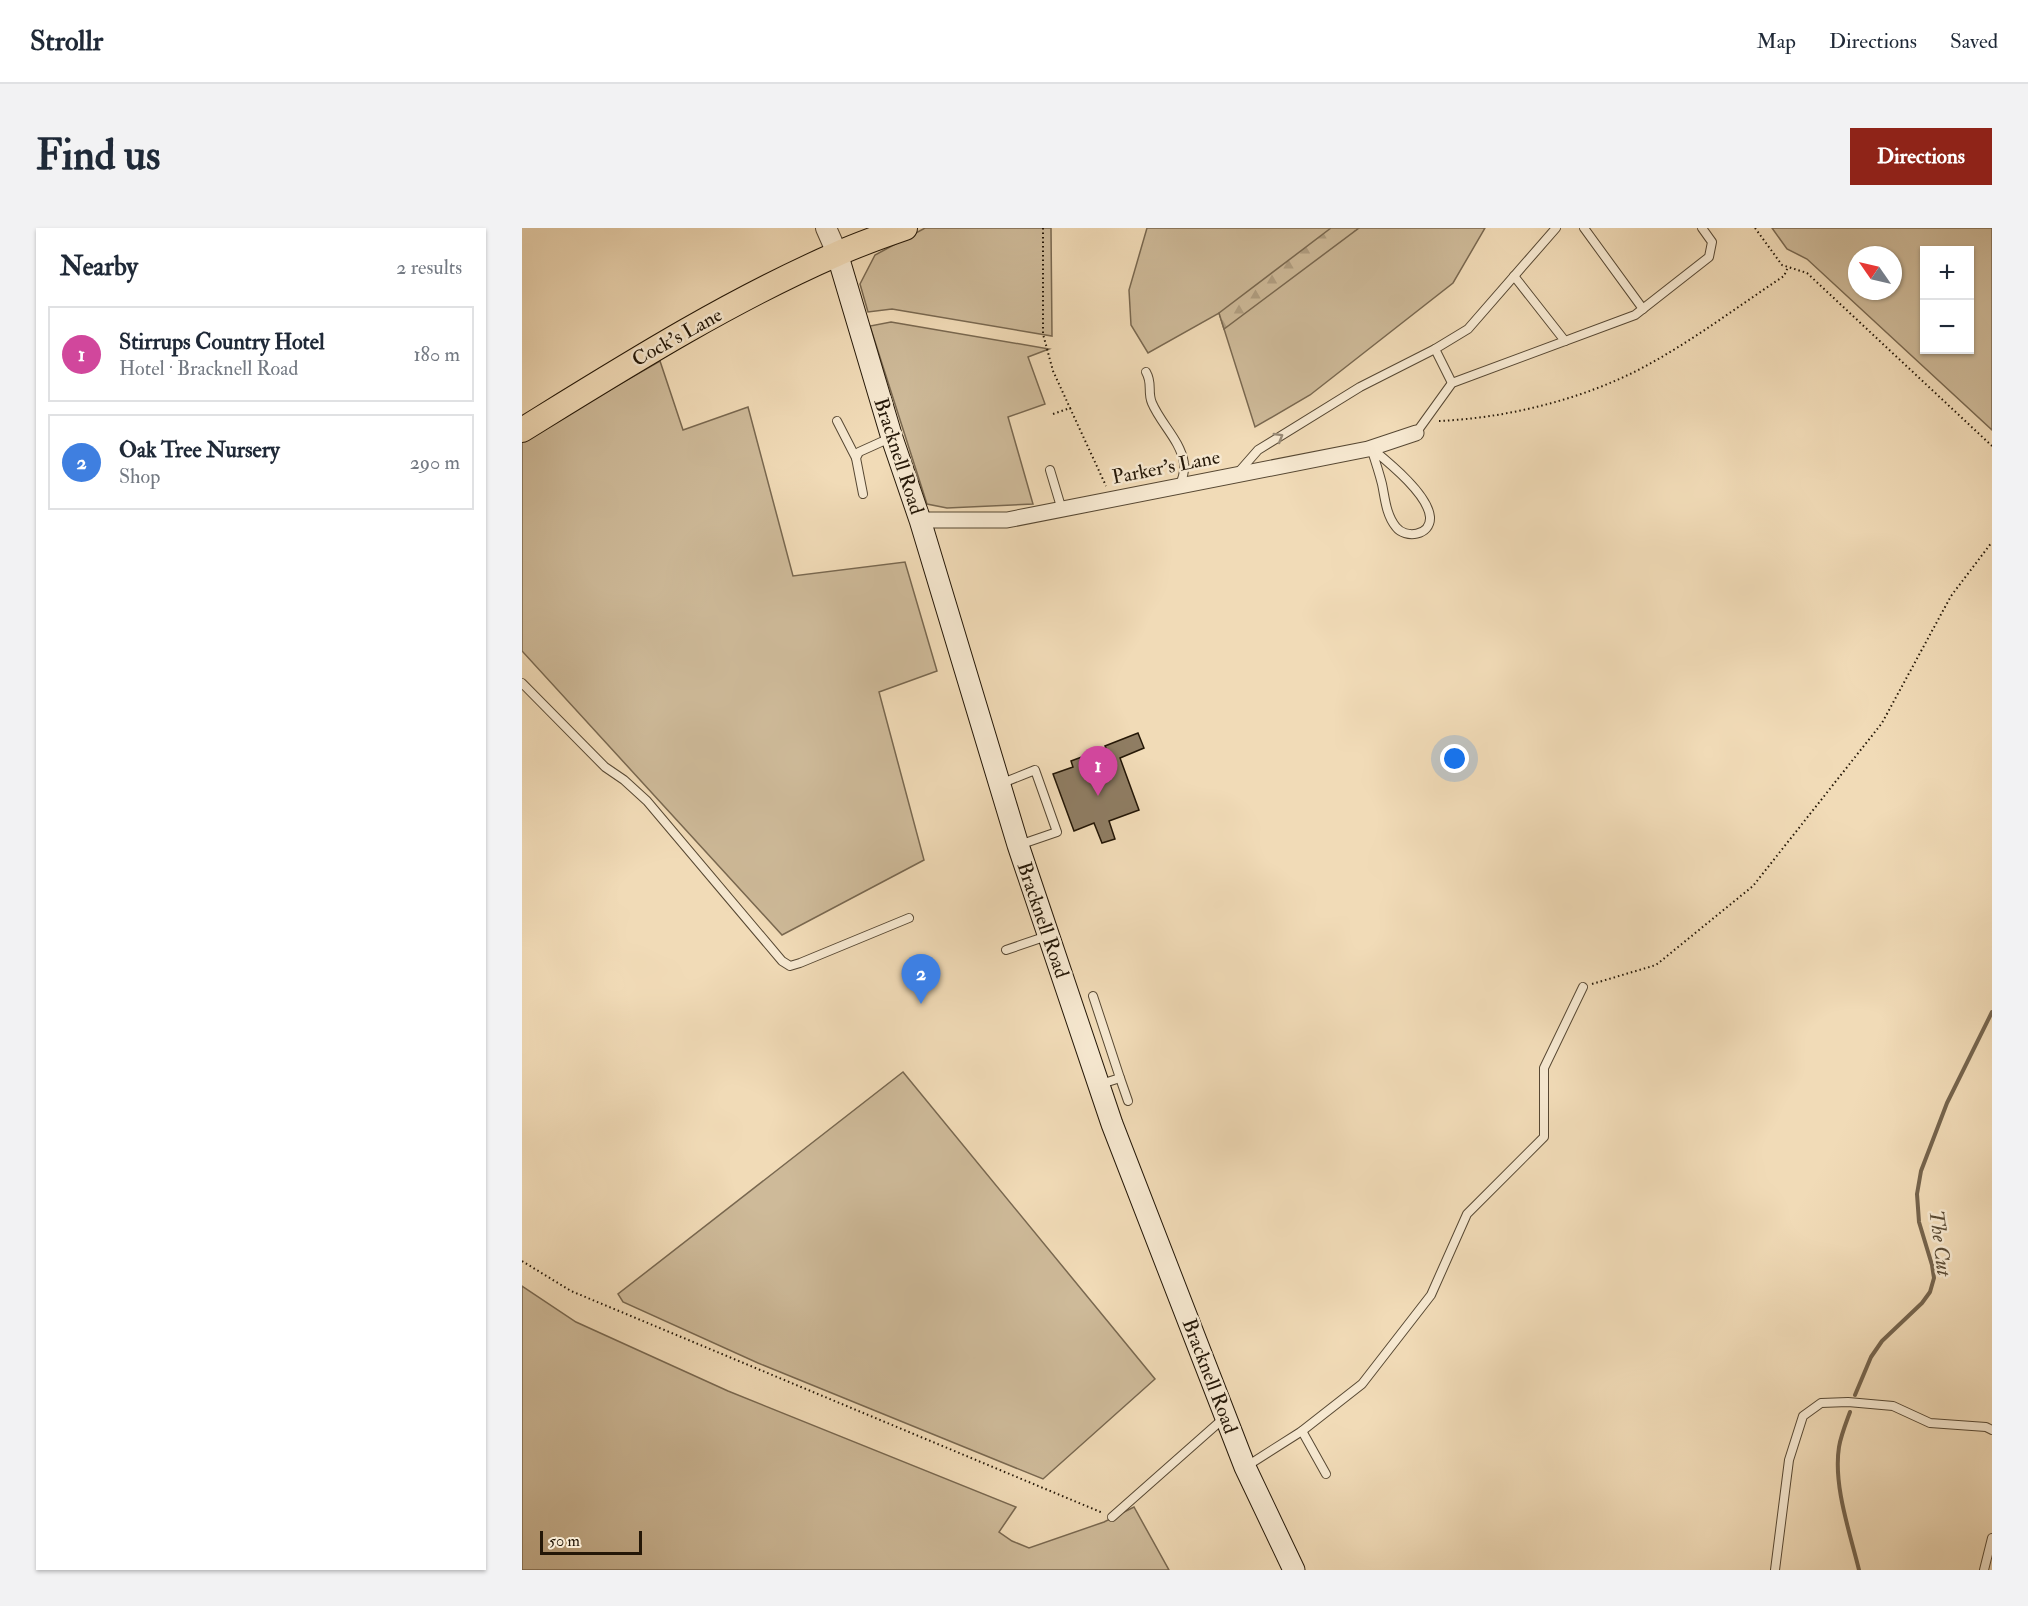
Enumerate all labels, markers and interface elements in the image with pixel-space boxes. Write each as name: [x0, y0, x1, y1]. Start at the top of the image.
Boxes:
text: Strollr: [30, 24, 103, 59]
text: Map: [1756, 28, 1796, 55]
text: Directions: [1829, 28, 1917, 55]
text: Saved: [1950, 28, 1998, 55]
button: Directions: [1850, 128, 1992, 185]
text: Find us: [36, 130, 160, 182]
north arrow: [1848, 246, 1902, 300]
map controls: [1920, 246, 1974, 354]
button: +: [1920, 246, 1974, 300]
text: Nearby: [60, 251, 138, 283]
text: 2 results: [396, 255, 462, 280]
button: −: [1920, 300, 1974, 354]
street label: Cock's Lane: [628, 302, 726, 372]
text: Stirrups Country Hotel: [119, 328, 325, 356]
text: 1: [78, 342, 85, 367]
text: 180 m: [413, 342, 460, 367]
text: Hotel · Bracknell Road: [119, 356, 298, 381]
street label: Bracknell Road: [868, 395, 930, 518]
one-way arrow: [1273, 432, 1283, 444]
text: Oak Tree Nursery: [119, 436, 280, 464]
street label: Parker's Lane: [1110, 444, 1222, 490]
text: 2: [76, 450, 87, 475]
text: 290 m: [410, 450, 460, 475]
text: Shop: [119, 464, 160, 489]
your location: [1440, 744, 1469, 773]
pin: 1: [1078, 746, 1118, 796]
street label: Bracknell Road: [1011, 859, 1075, 982]
pin: 2: [902, 954, 940, 1004]
water label: The Cut: [1923, 1208, 1958, 1279]
street label: Bracknell Road: [1177, 1315, 1243, 1437]
scale bar: [540, 1528, 642, 1556]
text: 50 m: [549, 1531, 580, 1551]

